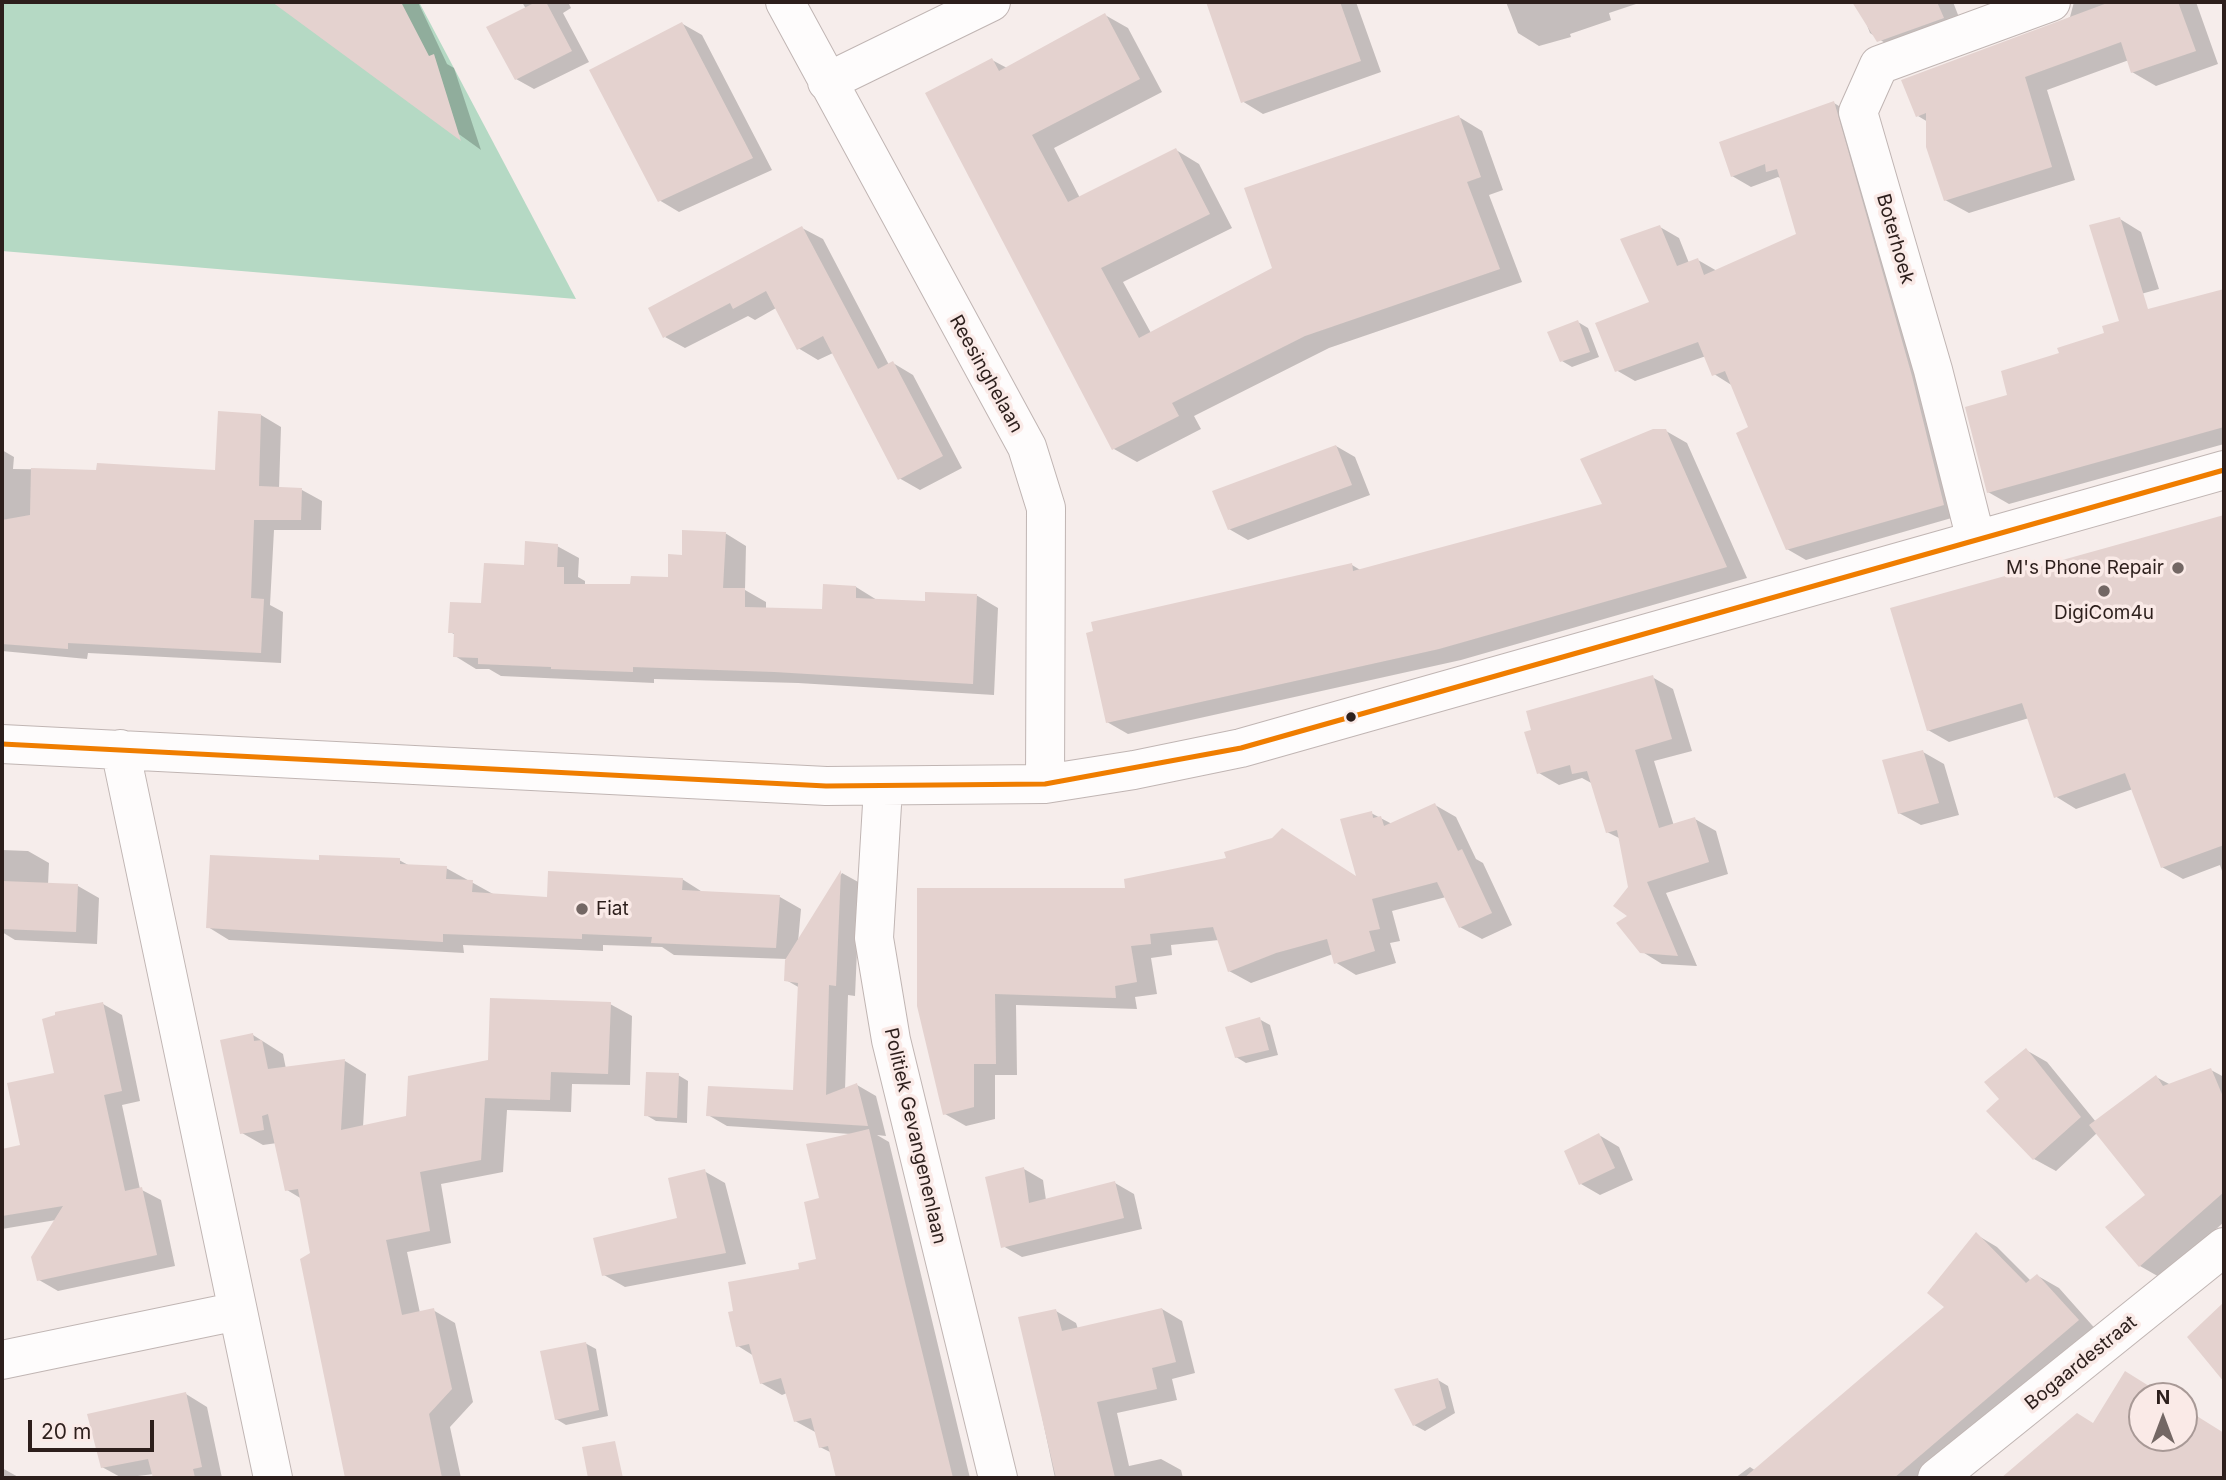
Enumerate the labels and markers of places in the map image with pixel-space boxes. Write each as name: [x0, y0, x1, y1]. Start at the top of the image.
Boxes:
place label: M's Phone Repair: [2006, 557, 2164, 579]
marker: M's Phone Repair: [2170, 560, 2186, 576]
marker: DigiCom4u: [2096, 583, 2112, 599]
place label: DigiCom4u: [2054, 602, 2154, 624]
unlabelled marker: [1344, 710, 1358, 724]
place label: Fiat: [596, 898, 629, 920]
marker: Fiat: [574, 901, 590, 917]

